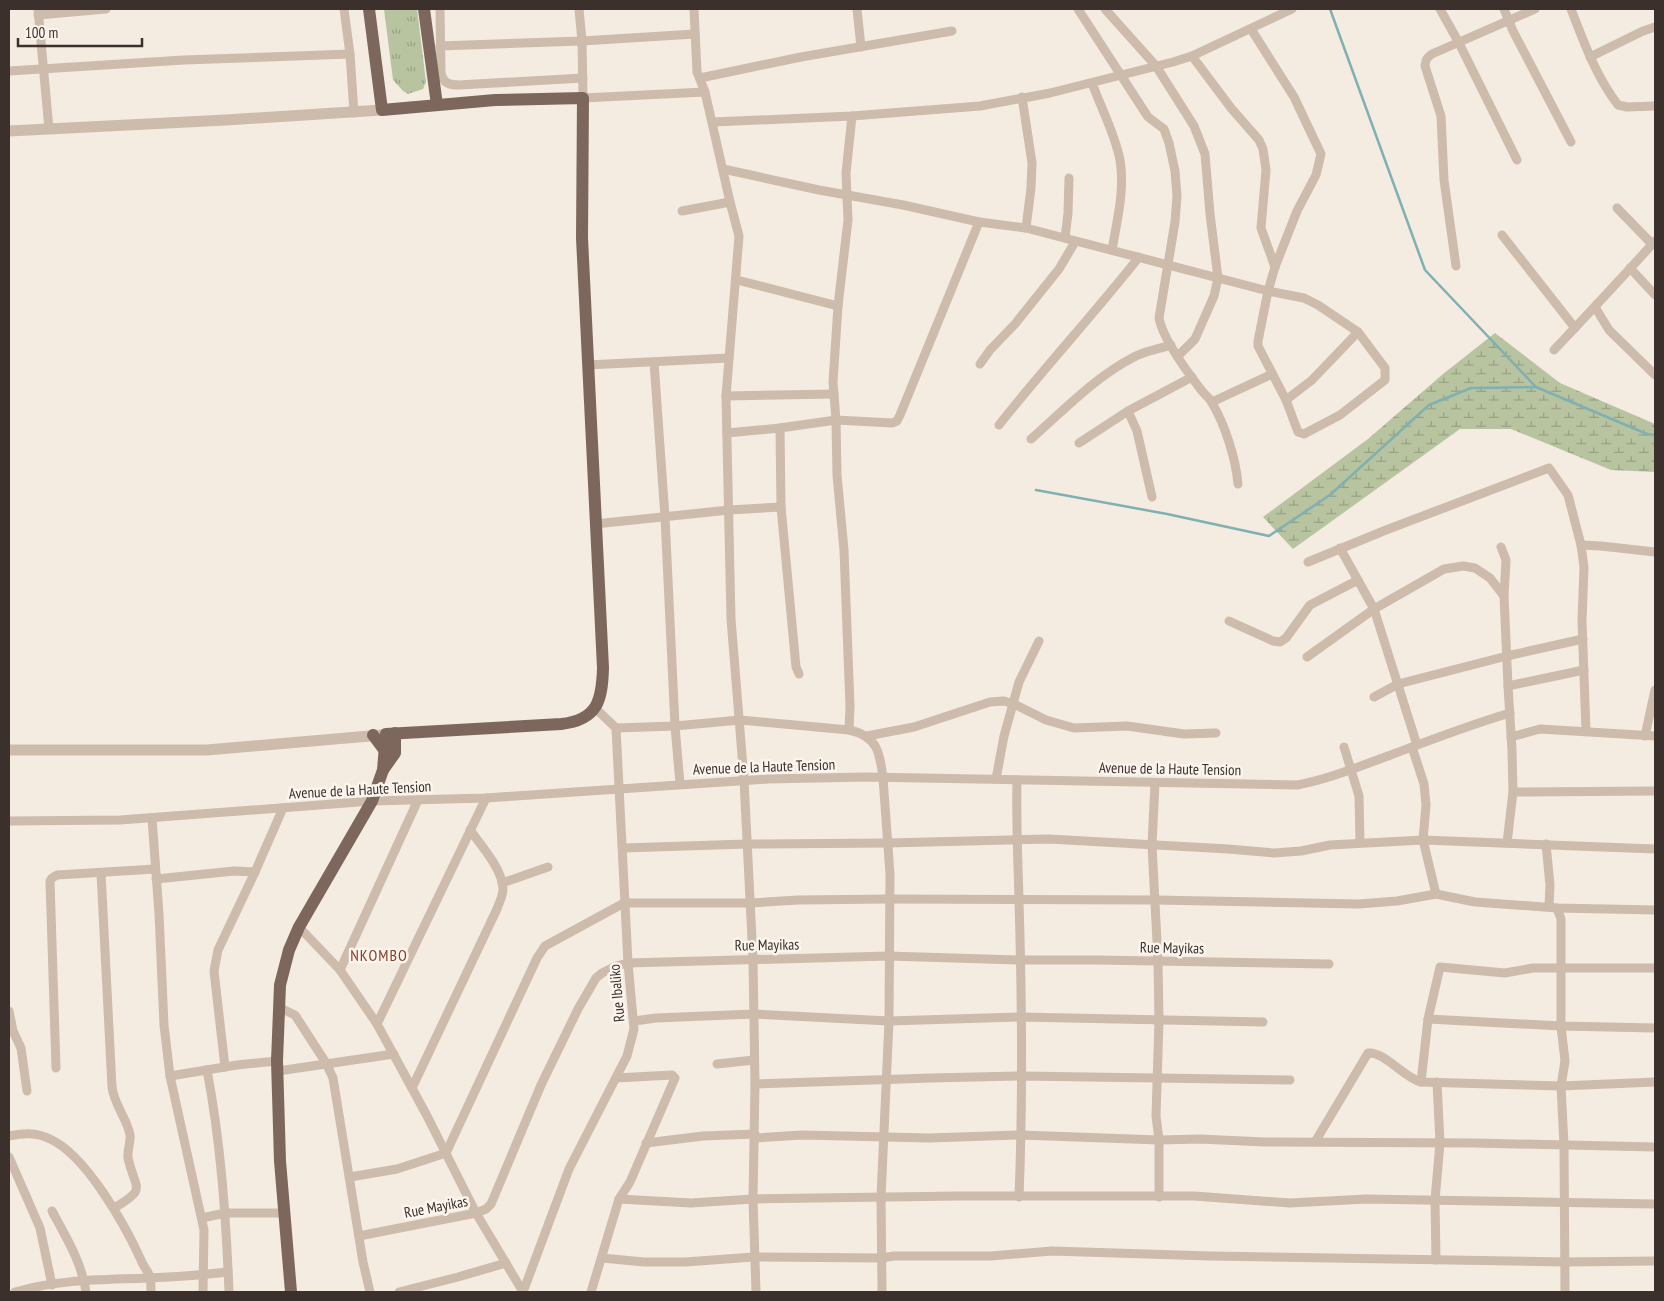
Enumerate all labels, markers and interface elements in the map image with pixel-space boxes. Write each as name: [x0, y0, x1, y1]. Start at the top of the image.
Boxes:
scale bar: [18, 15, 141, 47]
text: 100 m: [25, 23, 58, 42]
street label: Avenue de la Haute Tension: [692, 755, 836, 778]
street label: Avenue de la Haute Tension: [1099, 758, 1241, 779]
street label: Avenue de la Haute Tension: [288, 776, 432, 803]
street label: Rue Mayikas: [735, 934, 799, 955]
street label: Rue Mayikas: [1140, 937, 1204, 958]
district label: NKOMBO: [350, 945, 408, 965]
street label: Rue Ibaliko: [605, 963, 628, 1023]
street label: Rue Mayikas: [402, 1191, 469, 1222]

